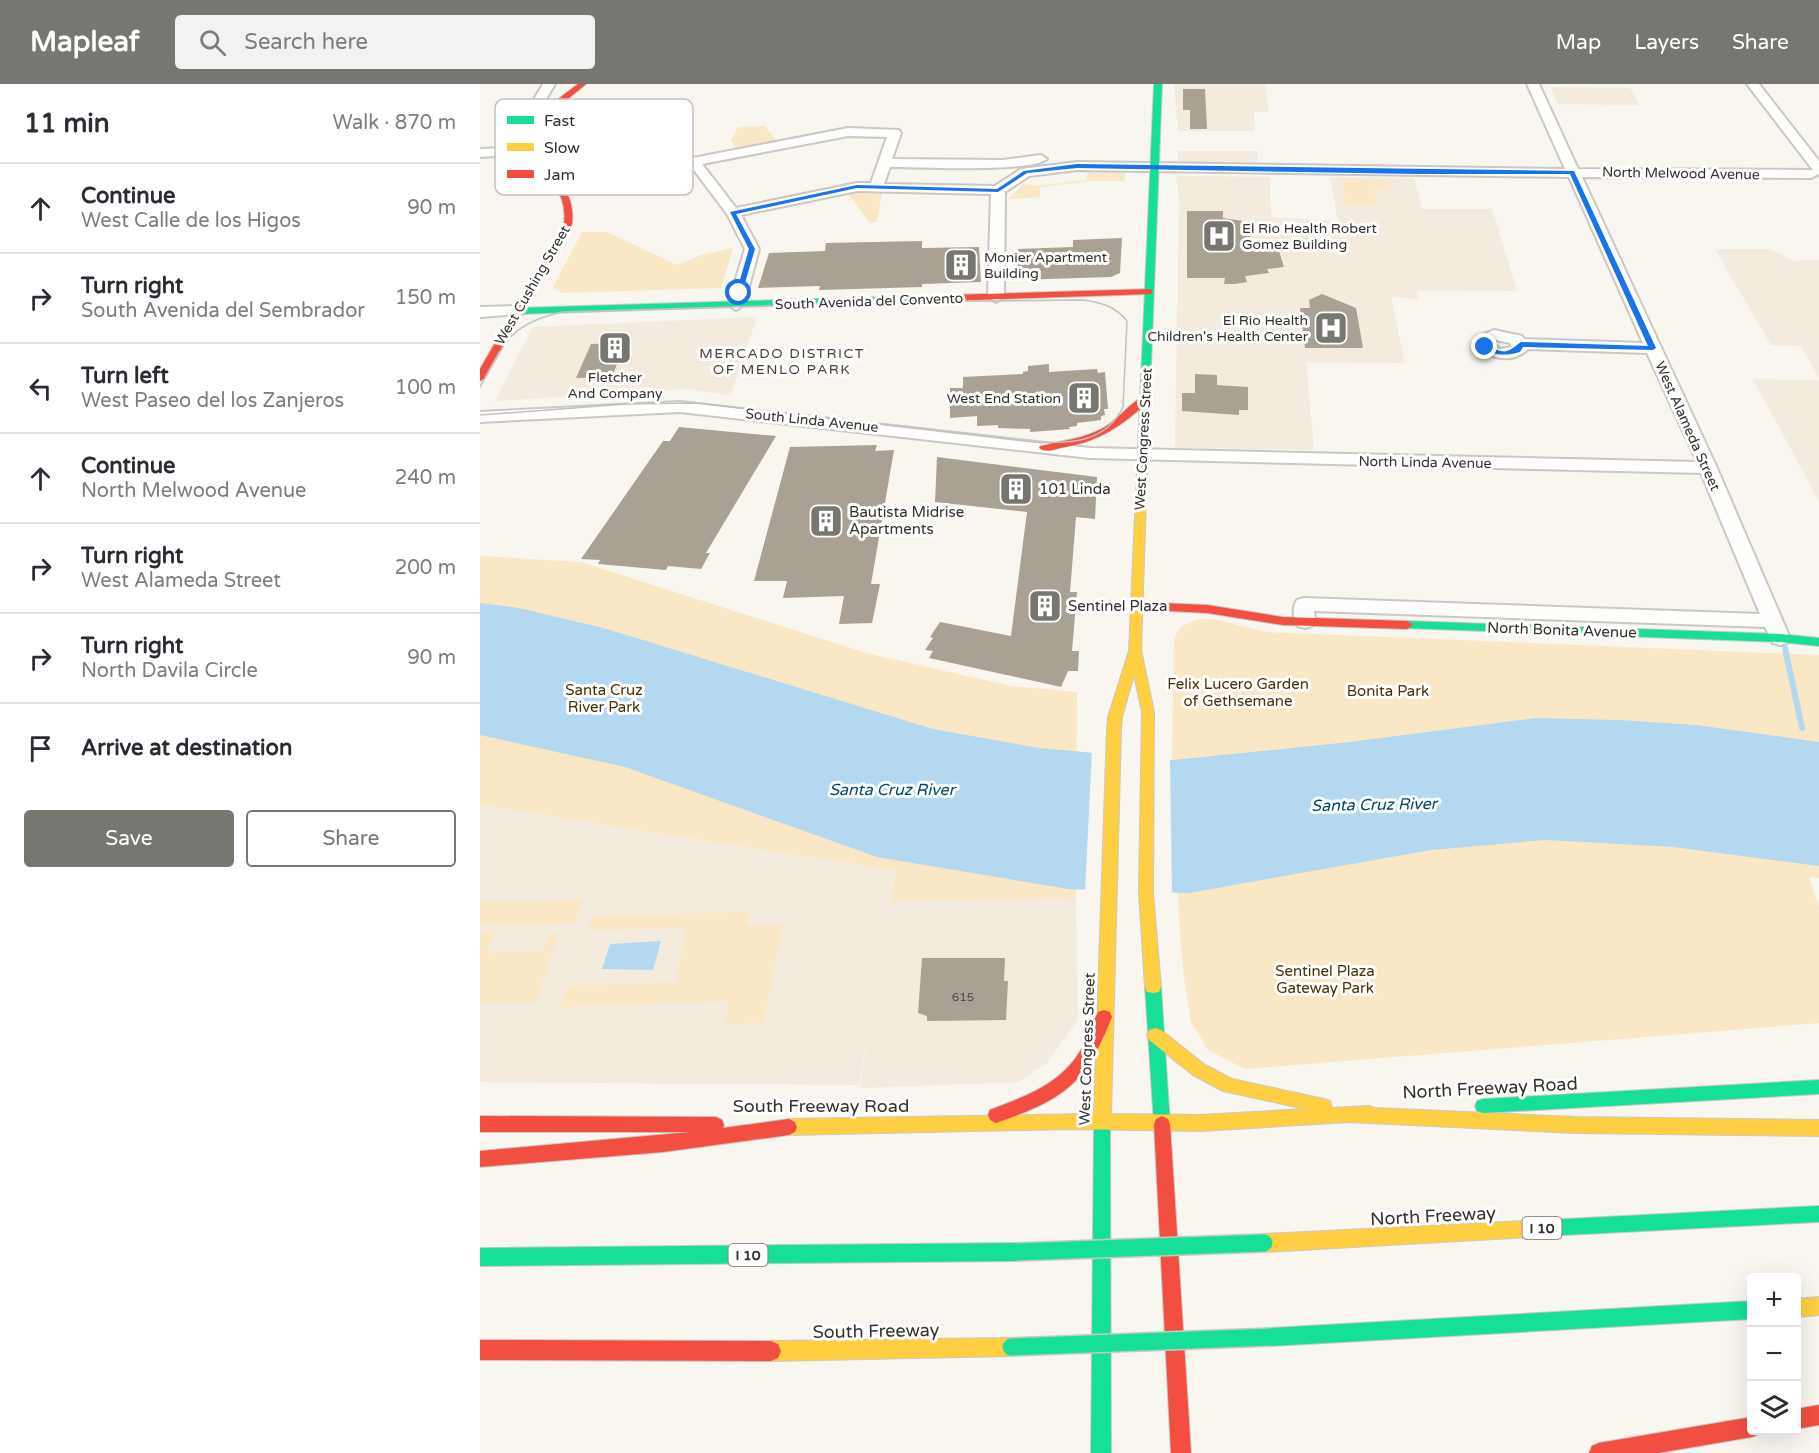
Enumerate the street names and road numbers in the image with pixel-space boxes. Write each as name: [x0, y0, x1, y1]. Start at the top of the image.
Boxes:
street label: North Melwood Avenue: [1602, 164, 1760, 183]
street label: West Cushing Street: [491, 222, 574, 348]
street label: South Avenida del Convento: [775, 290, 963, 313]
street label: West Alameda Street: [1651, 359, 1724, 494]
street label: West Congress Street: [1131, 367, 1156, 511]
street label: South Linda Avenue: [745, 405, 879, 436]
street label: North Linda Avenue: [1358, 453, 1492, 472]
street label: North Bonita Avenue: [1487, 618, 1637, 642]
street label: West Congress Street: [1075, 972, 1099, 1126]
street label: North Freeway Road: [1402, 1072, 1578, 1104]
street label: South Freeway Road: [733, 1095, 909, 1117]
street label: North Freeway: [1370, 1202, 1497, 1230]
road number: I 10: [1522, 1217, 1562, 1239]
road number: I 10: [728, 1244, 768, 1266]
street label: South Freeway: [812, 1319, 940, 1343]

